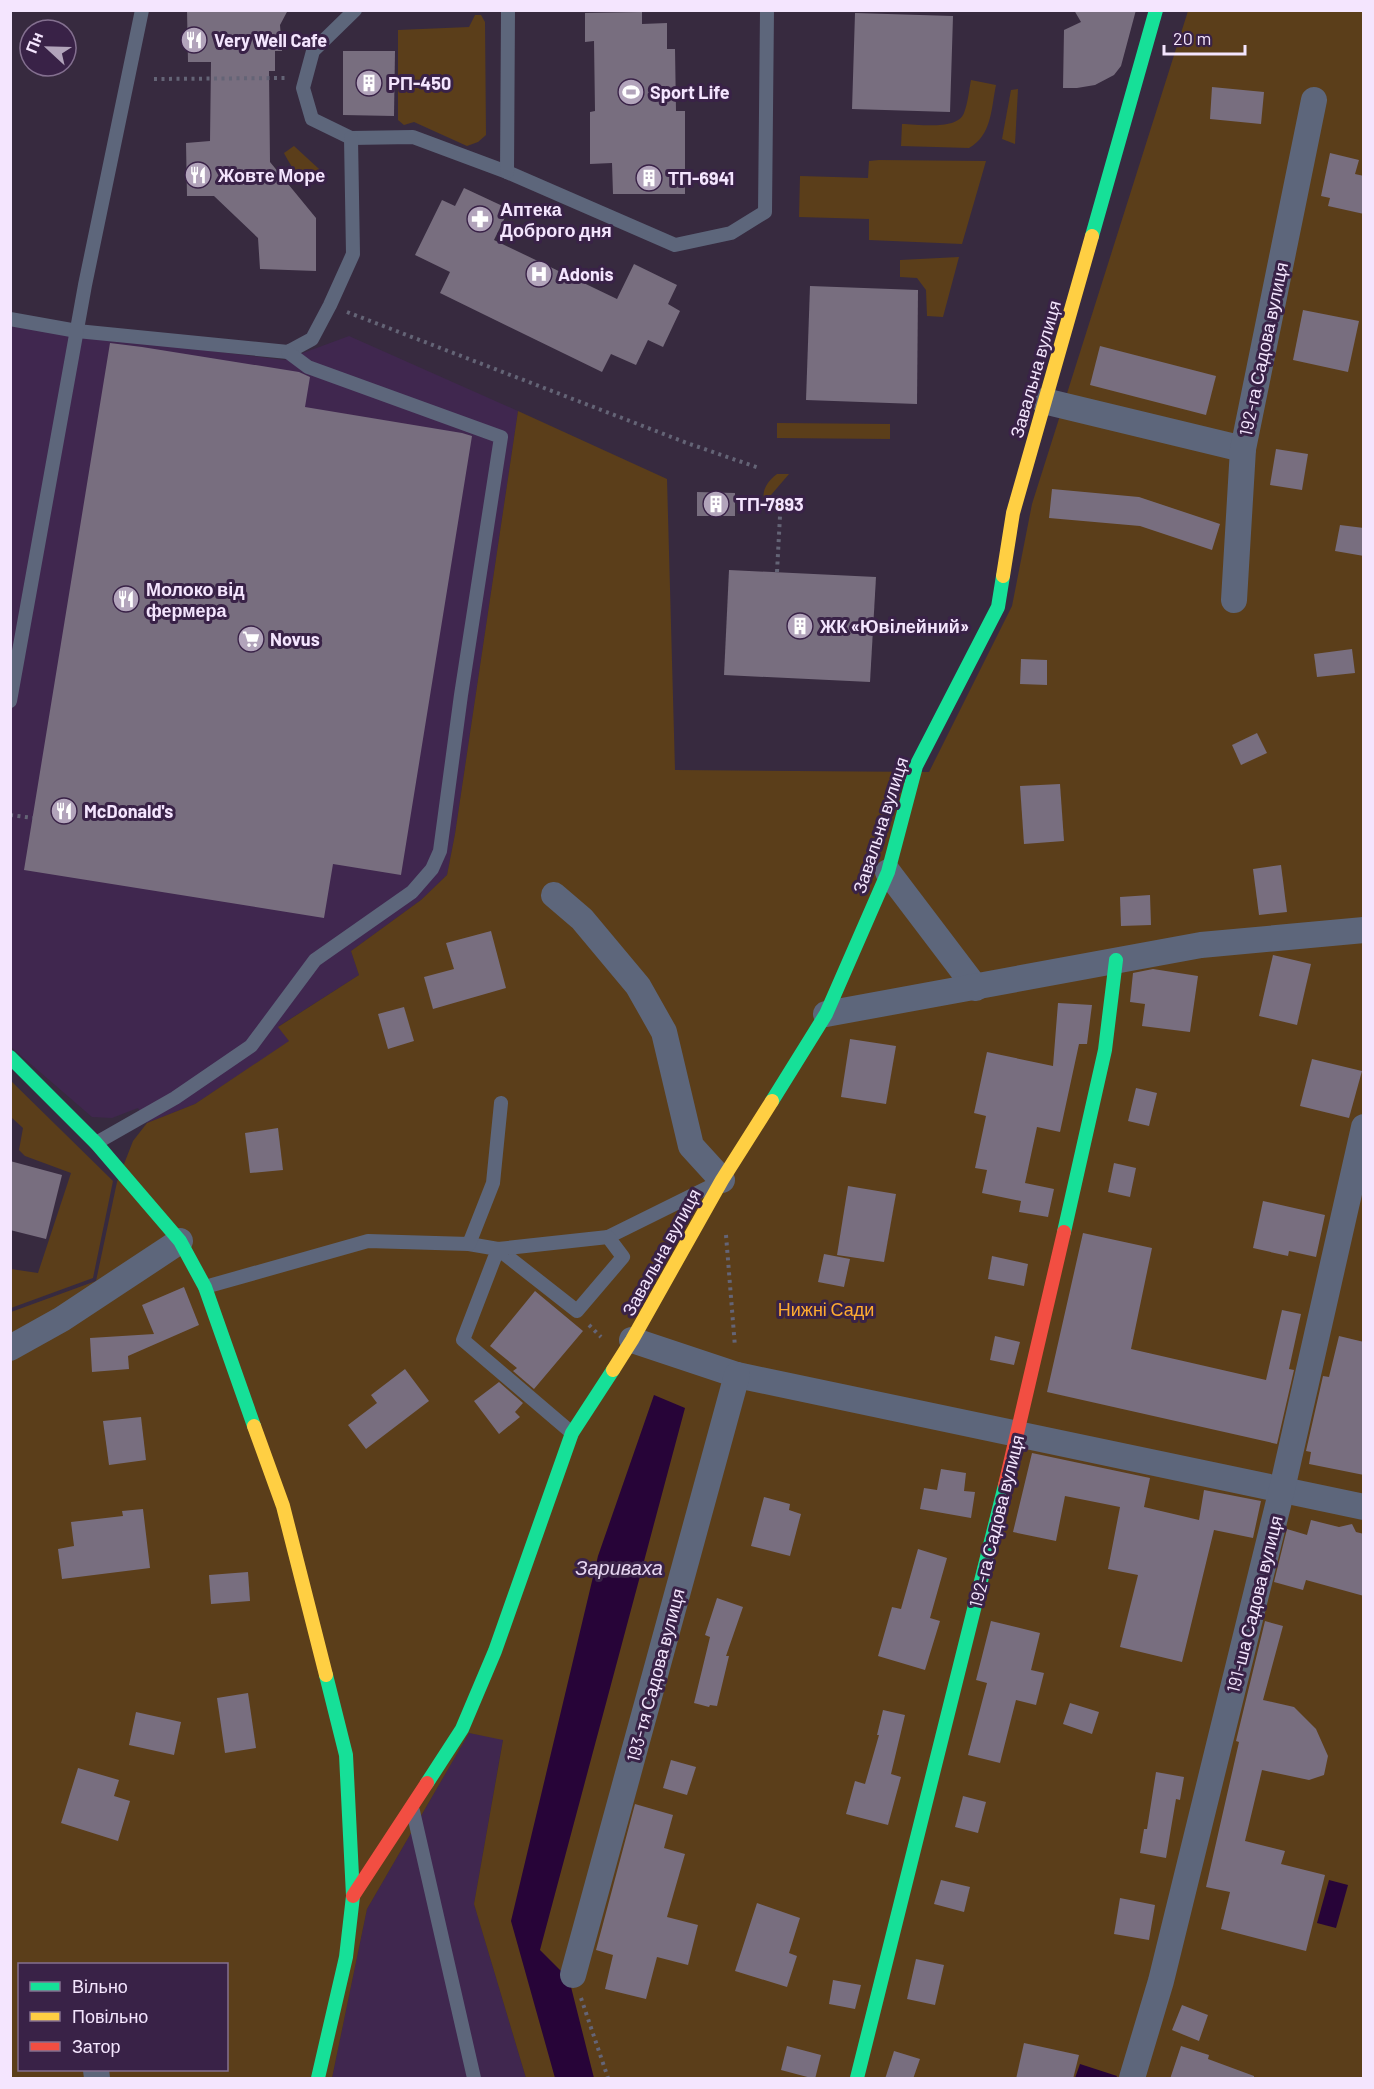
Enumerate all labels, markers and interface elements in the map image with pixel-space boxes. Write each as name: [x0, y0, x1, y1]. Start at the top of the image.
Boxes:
north arrow: [18, 18, 78, 78]
scale bar: [1164, 18, 1245, 56]
restaurant icon: Very Well Cafe: [179, 25, 209, 55]
text: 20 m: [1173, 27, 1211, 49]
text: Пн: [21, 29, 46, 56]
place label: Very Well Cafe: [214, 29, 327, 51]
building icon: РП-450: [354, 68, 384, 98]
place label: РП-450: [388, 72, 451, 94]
sports icon: Sport Life: [616, 77, 646, 107]
place label: Sport Life: [650, 81, 730, 103]
restaurant icon: Жовте Море: [183, 160, 213, 190]
building icon: ТП-6941: [634, 163, 664, 193]
place label: Жовте Море: [217, 164, 325, 186]
place label: ТП-6941: [668, 167, 734, 189]
place label: Аптека Доброго дня: [500, 198, 612, 241]
pharmacy icon: Аптека Доброго дня: [465, 204, 495, 234]
hospital icon: Adonis: [524, 259, 554, 289]
street label: 192-га Садова вулиця: [1234, 260, 1292, 438]
place label: Adonis: [558, 263, 613, 285]
street label: Завальна вулиця: [1005, 298, 1065, 440]
building icon: ТП-7893: [701, 489, 731, 519]
place label: ТП-7893: [736, 493, 804, 515]
place label: Молоко від фермера: [146, 578, 245, 621]
restaurant icon: Молоко від фермера: [111, 584, 141, 614]
building icon: ЖК «Ювілейний»: [785, 611, 815, 641]
place label: ЖК «Ювілейний»: [819, 615, 969, 637]
supermarket icon: Novus: [236, 624, 266, 654]
place label: Novus: [270, 628, 320, 650]
street label: Завальна вулиця: [848, 754, 912, 896]
restaurant icon: McDonald's: [49, 796, 79, 826]
place label: McDonald's: [84, 800, 173, 822]
street label: Завальна вулиця: [617, 1185, 705, 1319]
park label: Нижні Сади: [778, 1298, 874, 1320]
street label: 192-га Садова вулиця: [964, 1432, 1028, 1610]
street label: 191-ша Садова вулиця: [1221, 1513, 1287, 1695]
water label: Зариваха: [575, 1555, 663, 1579]
street label: 193-тя Садова вулиця: [621, 1586, 689, 1764]
legend: [18, 1963, 228, 2071]
text: Вільно: [72, 1975, 128, 1997]
text: Повільно: [72, 2005, 148, 2027]
text: Затор: [72, 2035, 121, 2057]

